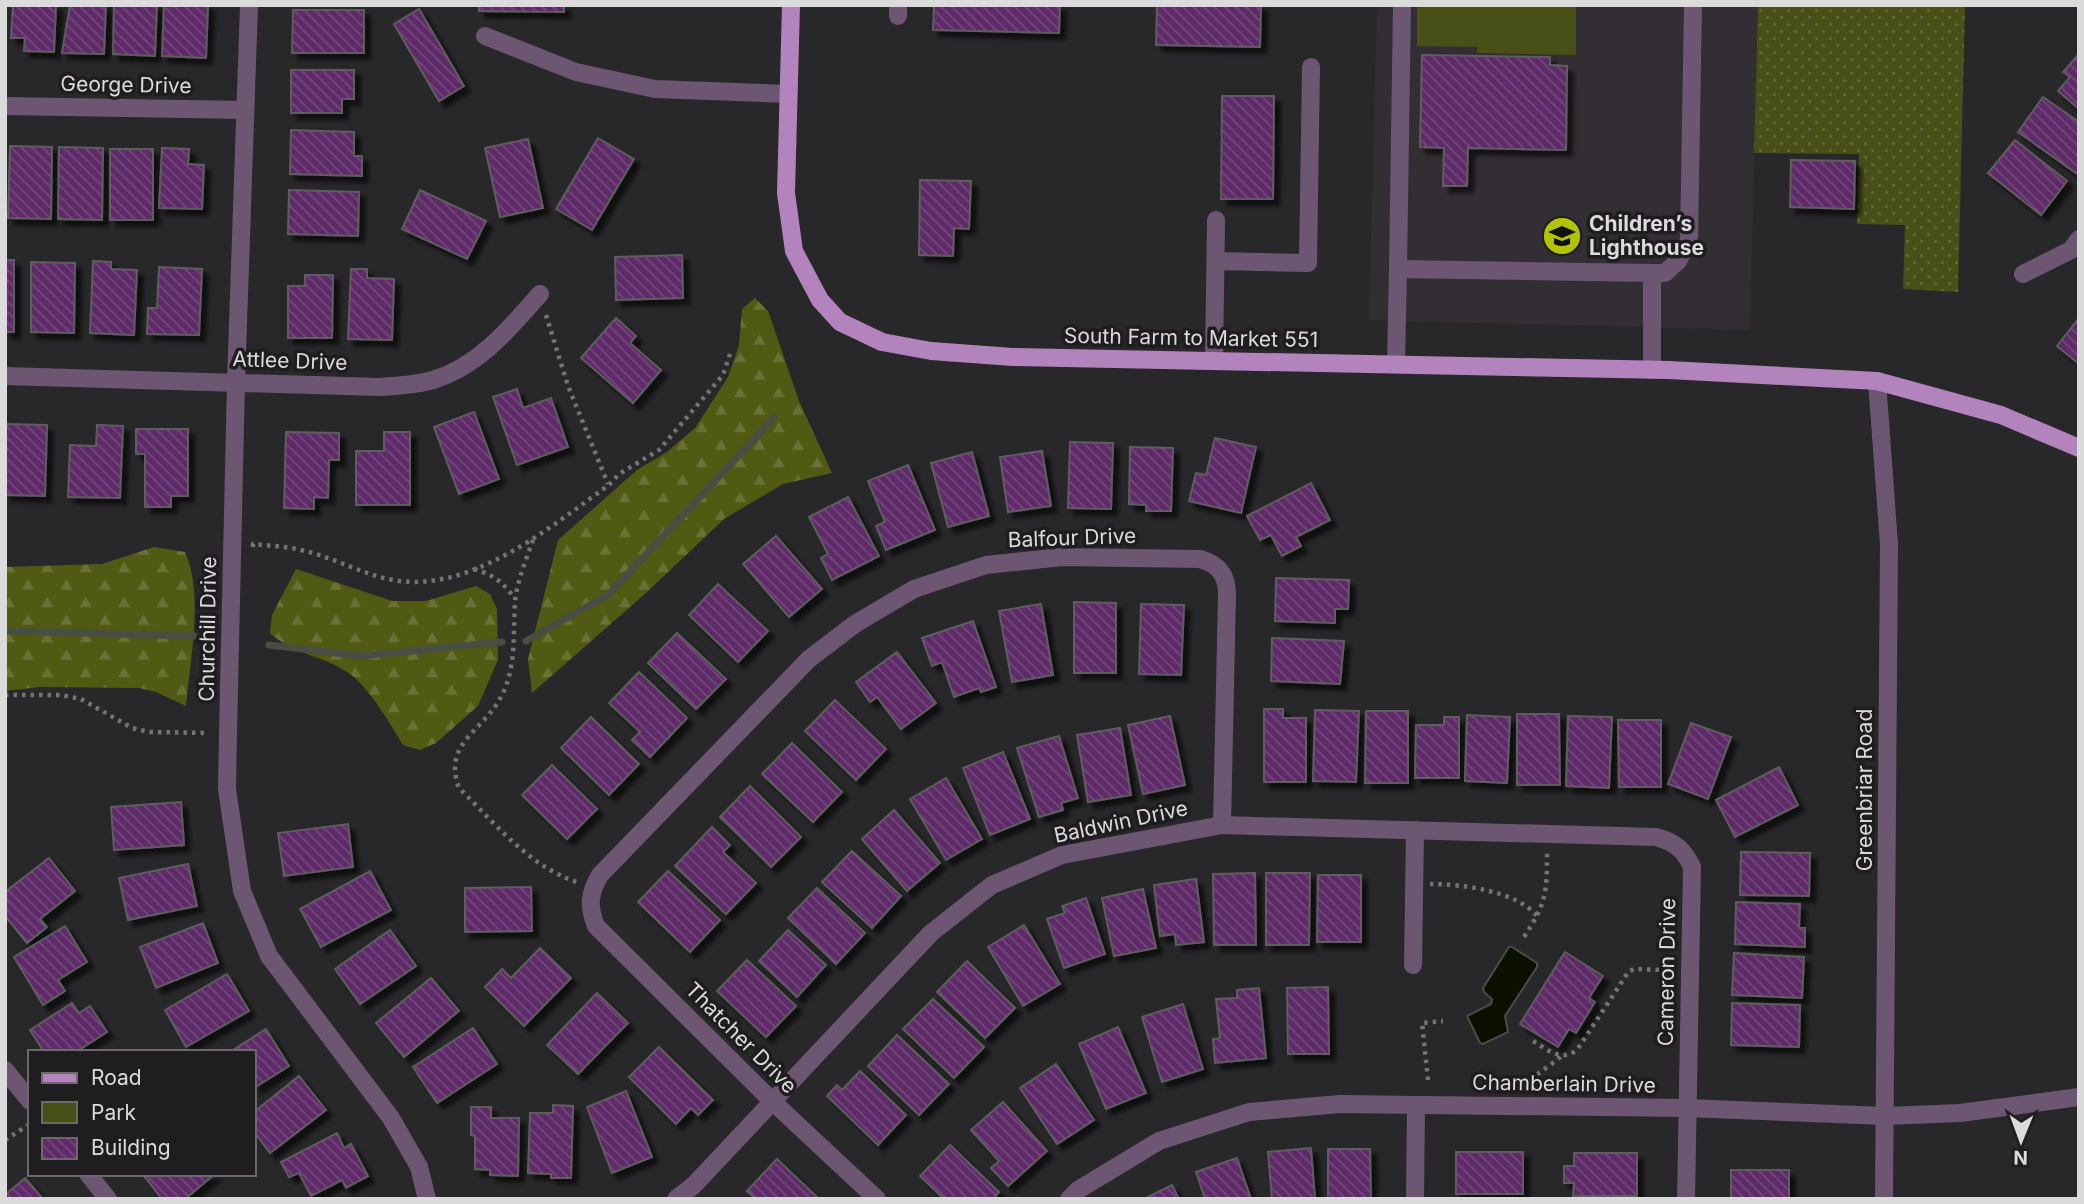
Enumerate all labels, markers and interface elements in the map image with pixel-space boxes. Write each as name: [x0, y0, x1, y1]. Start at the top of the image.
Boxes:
street label: George Drive: [60, 71, 192, 98]
place label: Children’s Lighthouse: [1589, 211, 1704, 260]
school or university icon: Children’s Lighthouse: [1541, 215, 1583, 257]
street label: South Farm to Market 551: [1064, 323, 1318, 352]
street label: Attlee Drive: [232, 346, 348, 375]
street label: Balfour Drive: [1007, 523, 1137, 552]
street label: Churchill Drive: [194, 556, 221, 702]
street label: Greenbriar Road: [1852, 709, 1877, 871]
street label: Baldwin Drive: [1052, 795, 1190, 848]
street label: Cameron Drive: [1653, 898, 1680, 1046]
street label: Thatcher Drive: [681, 977, 802, 1098]
legend: [28, 1050, 256, 1176]
text: Road: [91, 1065, 142, 1090]
street label: Chamberlain Drive: [1472, 1069, 1656, 1098]
text: Park: [91, 1100, 136, 1125]
north arrow: [1986, 1106, 2056, 1176]
text: Building: [91, 1135, 171, 1160]
text: N: [2013, 1146, 2028, 1169]

